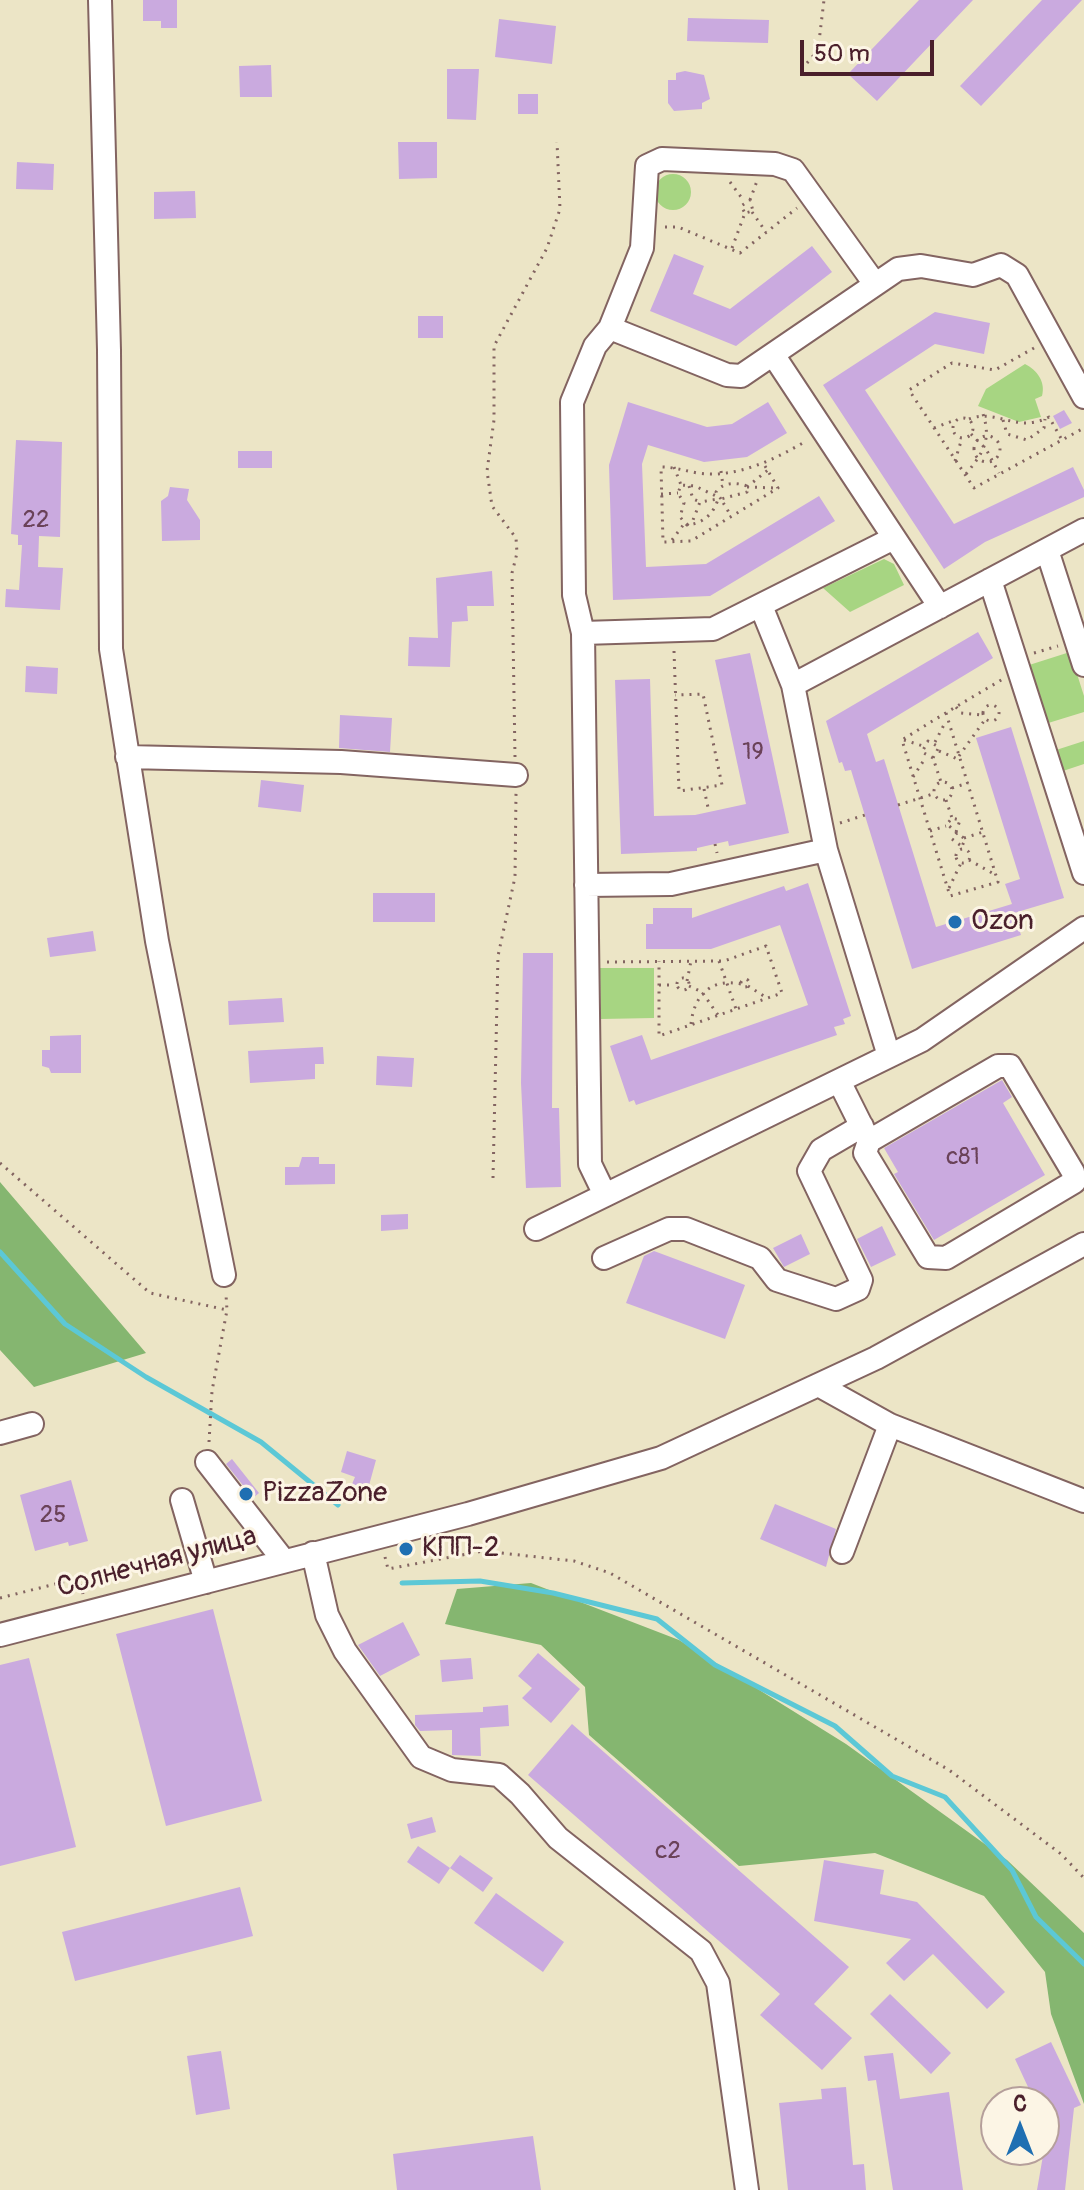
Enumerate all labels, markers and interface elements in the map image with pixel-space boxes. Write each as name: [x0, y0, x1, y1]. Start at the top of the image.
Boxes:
scale bar: [804, 24, 938, 74]
text: 50 m: [814, 39, 870, 68]
house number: 22: [23, 507, 49, 535]
house number: 19: [742, 739, 764, 767]
place label: Ozon: [971, 905, 1034, 939]
marker: Ozon: [946, 913, 964, 931]
house number: с81: [946, 1144, 980, 1172]
place label: PizzaZone: [262, 1477, 387, 1511]
marker: PizzaZone: [237, 1485, 255, 1503]
house number: 25: [40, 1502, 66, 1530]
street label: Солнечная улица: [54, 1520, 260, 1606]
place label: КПП-2: [422, 1532, 499, 1566]
marker: КПП-2: [397, 1540, 415, 1558]
house number: с2: [655, 1838, 681, 1866]
north arrow: [980, 2086, 1060, 2166]
text: С: [1013, 2090, 1027, 2118]

